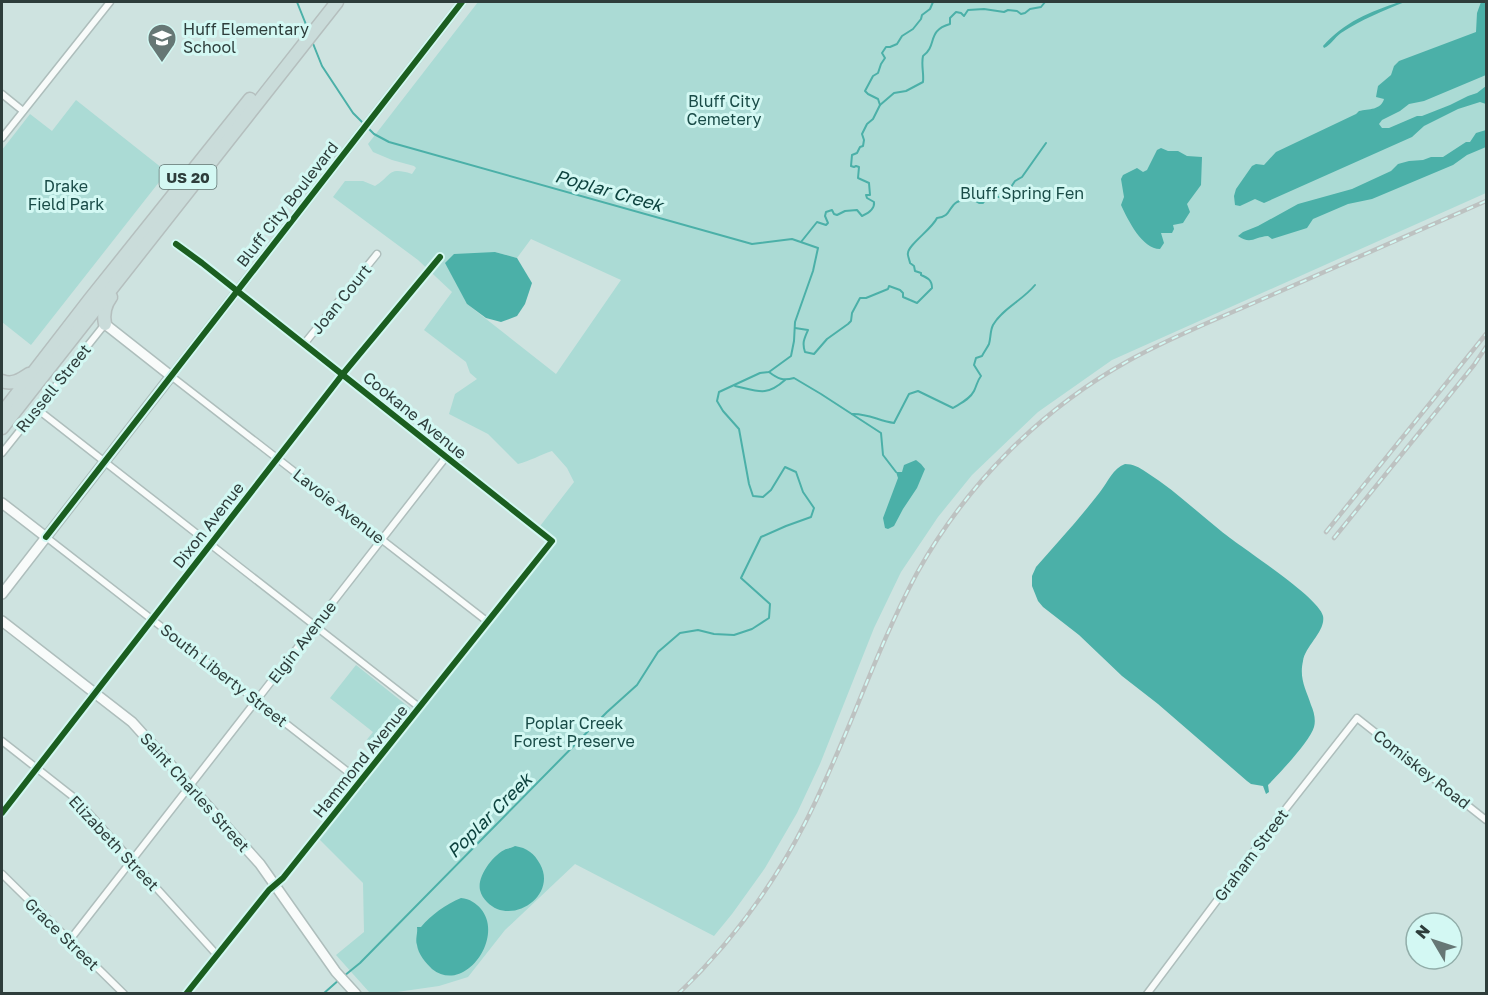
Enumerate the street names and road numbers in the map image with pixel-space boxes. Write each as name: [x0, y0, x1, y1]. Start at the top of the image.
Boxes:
street label: Bluff City Boulevard: [232, 137, 342, 271]
road number: US 20: [160, 165, 216, 189]
street label: Joan Court: [307, 260, 375, 338]
street label: Russell Street: [11, 340, 95, 436]
street label: Cookane Avenue: [359, 367, 471, 463]
street label: Lavoie Avenue: [289, 464, 389, 548]
street label: Dixon Avenue: [168, 478, 248, 572]
street label: Elgin Avenue: [264, 597, 340, 687]
street label: South Liberty Street: [156, 619, 292, 731]
street label: Hammond Avenue: [308, 701, 412, 821]
street label: Comiskey Road: [1370, 725, 1474, 813]
street label: Saint Charles Street: [136, 728, 254, 856]
street label: Elizabeth Street: [65, 791, 163, 895]
street label: Graham Street: [1210, 805, 1292, 905]
street label: Grace Street: [21, 894, 103, 974]

